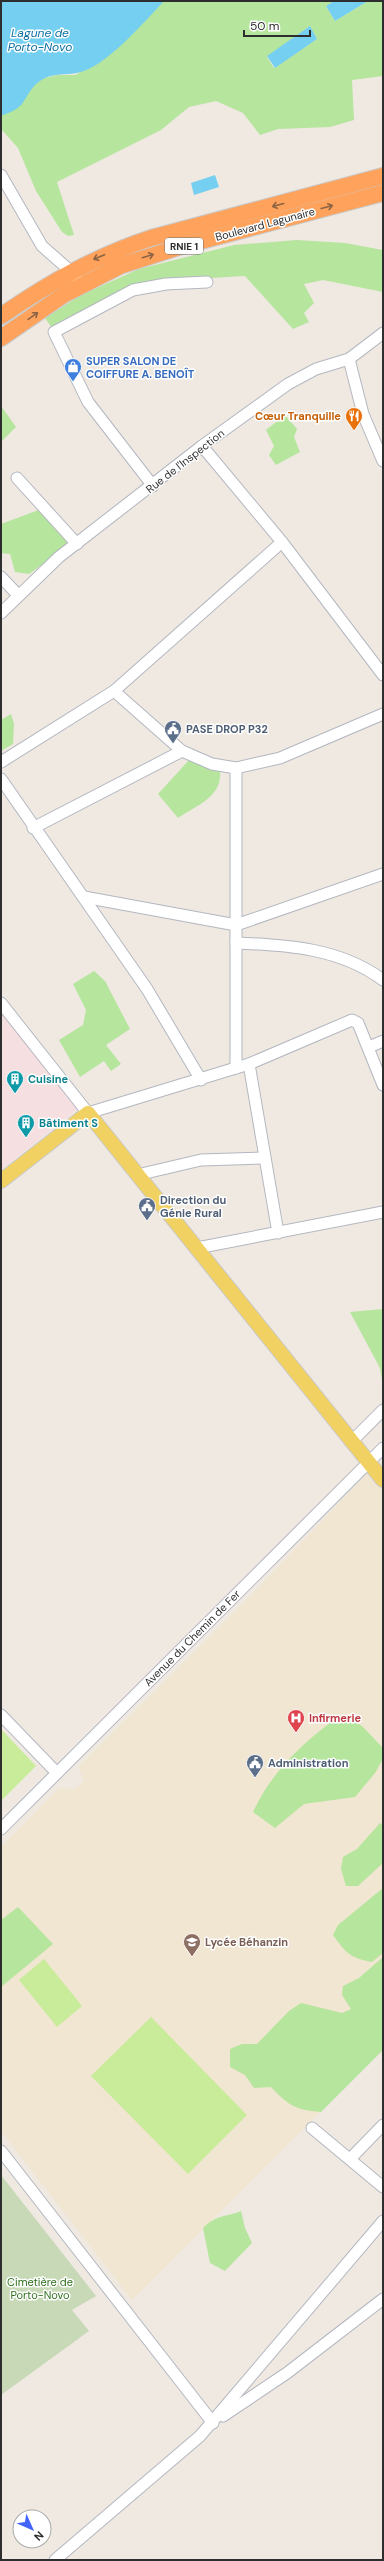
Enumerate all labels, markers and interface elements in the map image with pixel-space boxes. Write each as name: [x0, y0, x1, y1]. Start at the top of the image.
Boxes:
scale bar: [244, 12, 310, 38]
text: 50 m: [250, 18, 279, 34]
water label: Lagune de Porto-Novo: [8, 25, 72, 55]
one-way arrow: [272, 202, 285, 209]
one-way arrow: [320, 203, 333, 211]
street label: Boulevard Lagunaire: [214, 204, 316, 244]
road number: RNIE 1: [165, 238, 203, 254]
one-way arrow: [141, 252, 154, 259]
one-way arrow: [94, 254, 106, 261]
one-way arrow: [27, 312, 38, 320]
place label: SUPER SALON DE COIFFURE A. BENOÎT: [86, 354, 195, 381]
shop icon: SUPER SALON DE COIFFURE A. BENOÎT: [63, 357, 83, 382]
restaurant icon: Cœur Tranquille: [344, 406, 364, 431]
place label: Cœur Tranquille: [255, 409, 341, 423]
street label: Rue de l'Inspection: [143, 426, 227, 496]
public building icon: PASE DROP P32: [163, 719, 183, 744]
place label: PASE DROP P32: [186, 722, 268, 736]
building icon: Cuisine: [5, 1069, 25, 1094]
place label: Cuisine: [28, 1072, 69, 1086]
building icon: Bâtiment S: [16, 1113, 36, 1138]
place label: Bâtiment S: [39, 1116, 98, 1130]
place label: Direction du Génie Rural: [160, 1193, 227, 1220]
public building icon: Direction du Génie Rural: [137, 1196, 157, 1221]
street label: Avenue du Chemin de Fer: [141, 1587, 243, 1689]
hospital icon: Infirmerie: [286, 1708, 306, 1733]
place label: Infirmerie: [309, 1711, 361, 1725]
public building icon: Administration: [245, 1753, 265, 1778]
place label: Administration: [268, 1756, 349, 1770]
school or university icon: Lycée Béhanzin: [182, 1932, 202, 1957]
place label: Lycée Béhanzin: [205, 1935, 288, 1949]
park label: Cimetière de Porto-Novo: [7, 2275, 73, 2302]
north arrow: [12, 2509, 52, 2549]
text: N: [31, 2528, 47, 2544]

